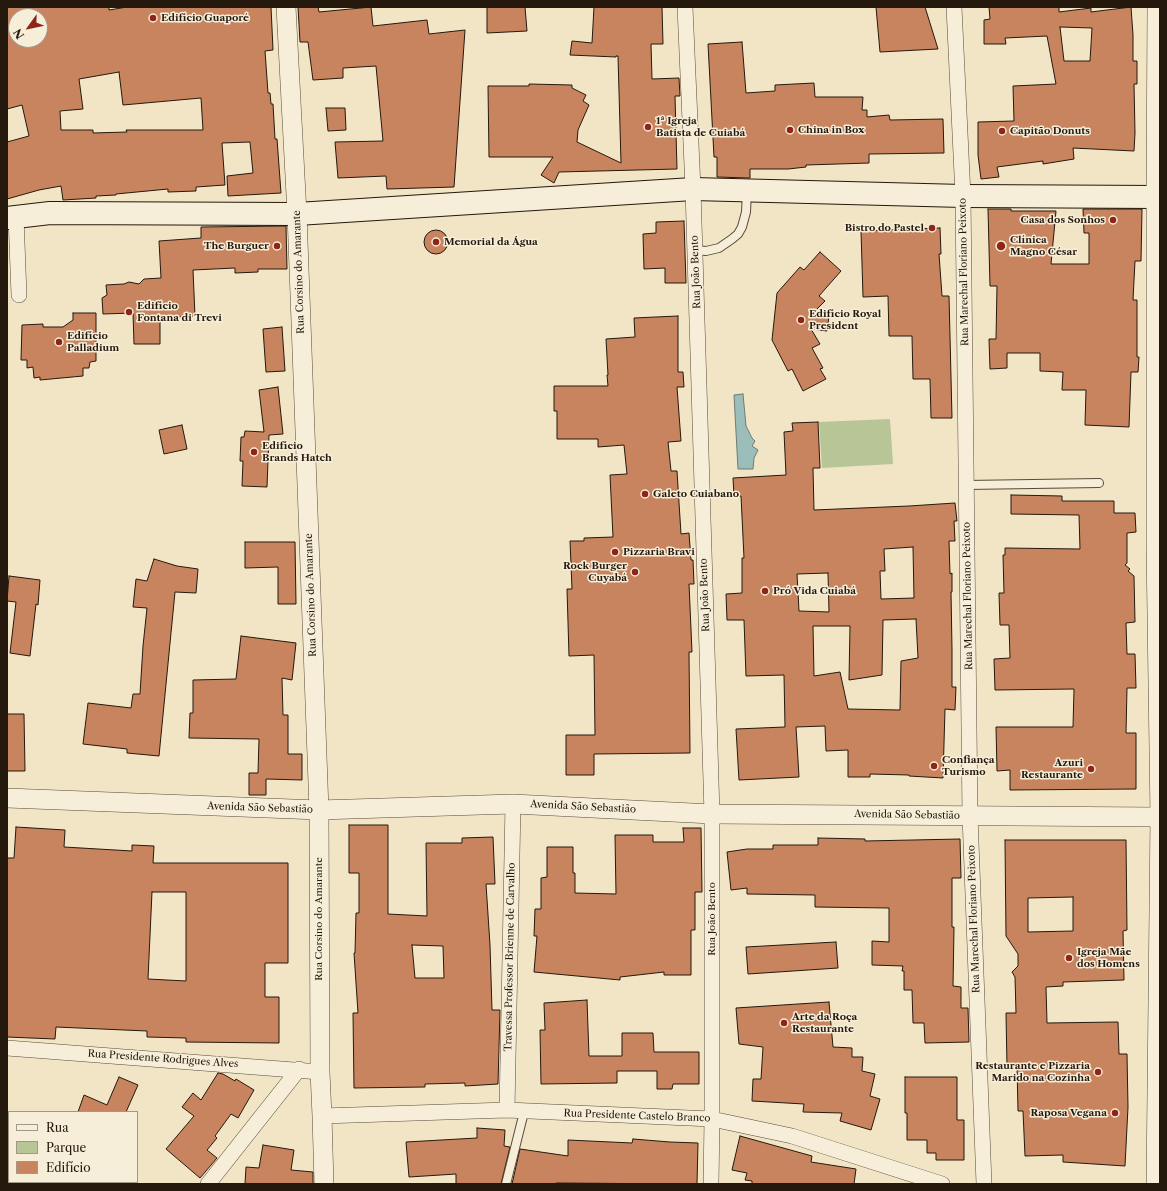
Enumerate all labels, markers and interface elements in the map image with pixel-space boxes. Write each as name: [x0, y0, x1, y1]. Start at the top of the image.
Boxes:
north arrow: [8, 8, 48, 48]
place label: Edifício Guaporé: [161, 12, 249, 24]
marker: Edifício Guaporé: [148, 13, 158, 23]
text: N: [10, 26, 27, 42]
place label: 1ª Igreja Batista de Cuiabá: [656, 115, 745, 138]
marker: 1ª Igreja Batista de Cuiabá: [643, 122, 653, 132]
place label: China in Box: [798, 124, 865, 136]
marker: China in Box: [785, 125, 795, 135]
place label: Capitão Donuts: [1010, 125, 1090, 137]
marker: Capitão Donuts: [997, 126, 1007, 136]
street label: Rua Marechal Floriano Peixoto: [957, 198, 971, 346]
street label: Rua Corsino do Amarante: [291, 210, 307, 334]
place label: Casa dos Sonhos: [1021, 214, 1105, 226]
marker: Casa dos Sonhos: [1108, 215, 1118, 225]
place label: Bistro do Pastel: [845, 222, 924, 234]
marker: Bistro do Pastel: [927, 223, 937, 233]
place label: Clínica Magno César: [1010, 234, 1077, 258]
street label: Rua João Bento: [689, 235, 703, 309]
place label: Memorial da Água: [444, 236, 538, 248]
marker: Memorial da Água: [431, 237, 441, 247]
place label: The Burguer: [204, 240, 269, 252]
marker: Clínica Magno César: [995, 240, 1007, 252]
marker: The Burguer: [272, 241, 282, 251]
place label: Edifício Fontana di Trevi: [137, 300, 222, 324]
marker: Edifício Fontana di Trevi: [124, 307, 134, 317]
place label: Edifício Royal President: [809, 308, 881, 332]
marker: Edifício Royal President: [796, 315, 806, 325]
place label: Edifício Palladium: [67, 330, 119, 354]
marker: Edifício Palladium: [54, 337, 64, 347]
place label: Edifício Brands Hatch: [262, 440, 332, 464]
marker: Edifício Brands Hatch: [249, 447, 259, 457]
place label: Galeto Cuiabano: [653, 488, 739, 500]
marker: Galeto Cuiabano: [640, 489, 650, 499]
street label: Rua Marechal Floriano Peixoto: [961, 522, 975, 670]
street label: Rua Corsino do Amarante: [303, 533, 319, 657]
place label: Pizzaria Bravi: [623, 546, 695, 558]
marker: Pizzaria Bravi: [610, 547, 620, 557]
street label: Rua João Bento: [698, 558, 712, 632]
place label: Rock Burger Cuyabá: [563, 560, 627, 584]
marker: Rock Burger Cuyabá: [630, 567, 640, 577]
place label: Pró Vida Cuiabá: [773, 585, 856, 597]
marker: Pró Vida Cuiabá: [760, 586, 770, 596]
place label: Confiança Turismo: [942, 754, 995, 778]
place label: Azuri Restaurante: [1021, 757, 1083, 780]
marker: Confiança Turismo: [929, 761, 939, 771]
marker: Azuri Restaurante: [1086, 764, 1096, 774]
street label: Avenida São Sebastião: [530, 798, 636, 816]
street label: Avenida São Sebastião: [207, 800, 313, 816]
street label: Avenida São Sebastião: [854, 808, 960, 822]
street label: Rua Marechal Floriano Peixoto: [965, 845, 983, 993]
street label: Rua Corsino do Amarante: [313, 857, 325, 981]
street label: Travessa Professor Brienne de Carvalho: [502, 862, 518, 1052]
street label: Rua João Bento: [706, 882, 718, 956]
place label: Igreja Mãe dos Homens: [1077, 946, 1140, 970]
marker: Igreja Mãe dos Homens: [1064, 953, 1074, 963]
place label: Arte da Roça Restaurante: [792, 1011, 857, 1034]
marker: Arte da Roça Restaurante: [779, 1018, 789, 1028]
street label: Rua Presidente Rodrigues Alves: [87, 1048, 239, 1070]
place label: Restaurante e Pizzaria Marido na Cozinha: [975, 1060, 1090, 1084]
marker: Restaurante e Pizzaria Marido na Cozinha: [1093, 1067, 1103, 1077]
street label: Rua Presidente Castelo Branco: [563, 1107, 711, 1125]
place label: Raposa Vegana: [1031, 1107, 1107, 1119]
marker: Raposa Vegana: [1110, 1108, 1120, 1118]
legend: [8, 1111, 138, 1183]
text: Rua: [46, 1120, 69, 1135]
text: Parque: [46, 1140, 86, 1155]
text: Edifício: [46, 1160, 91, 1175]

